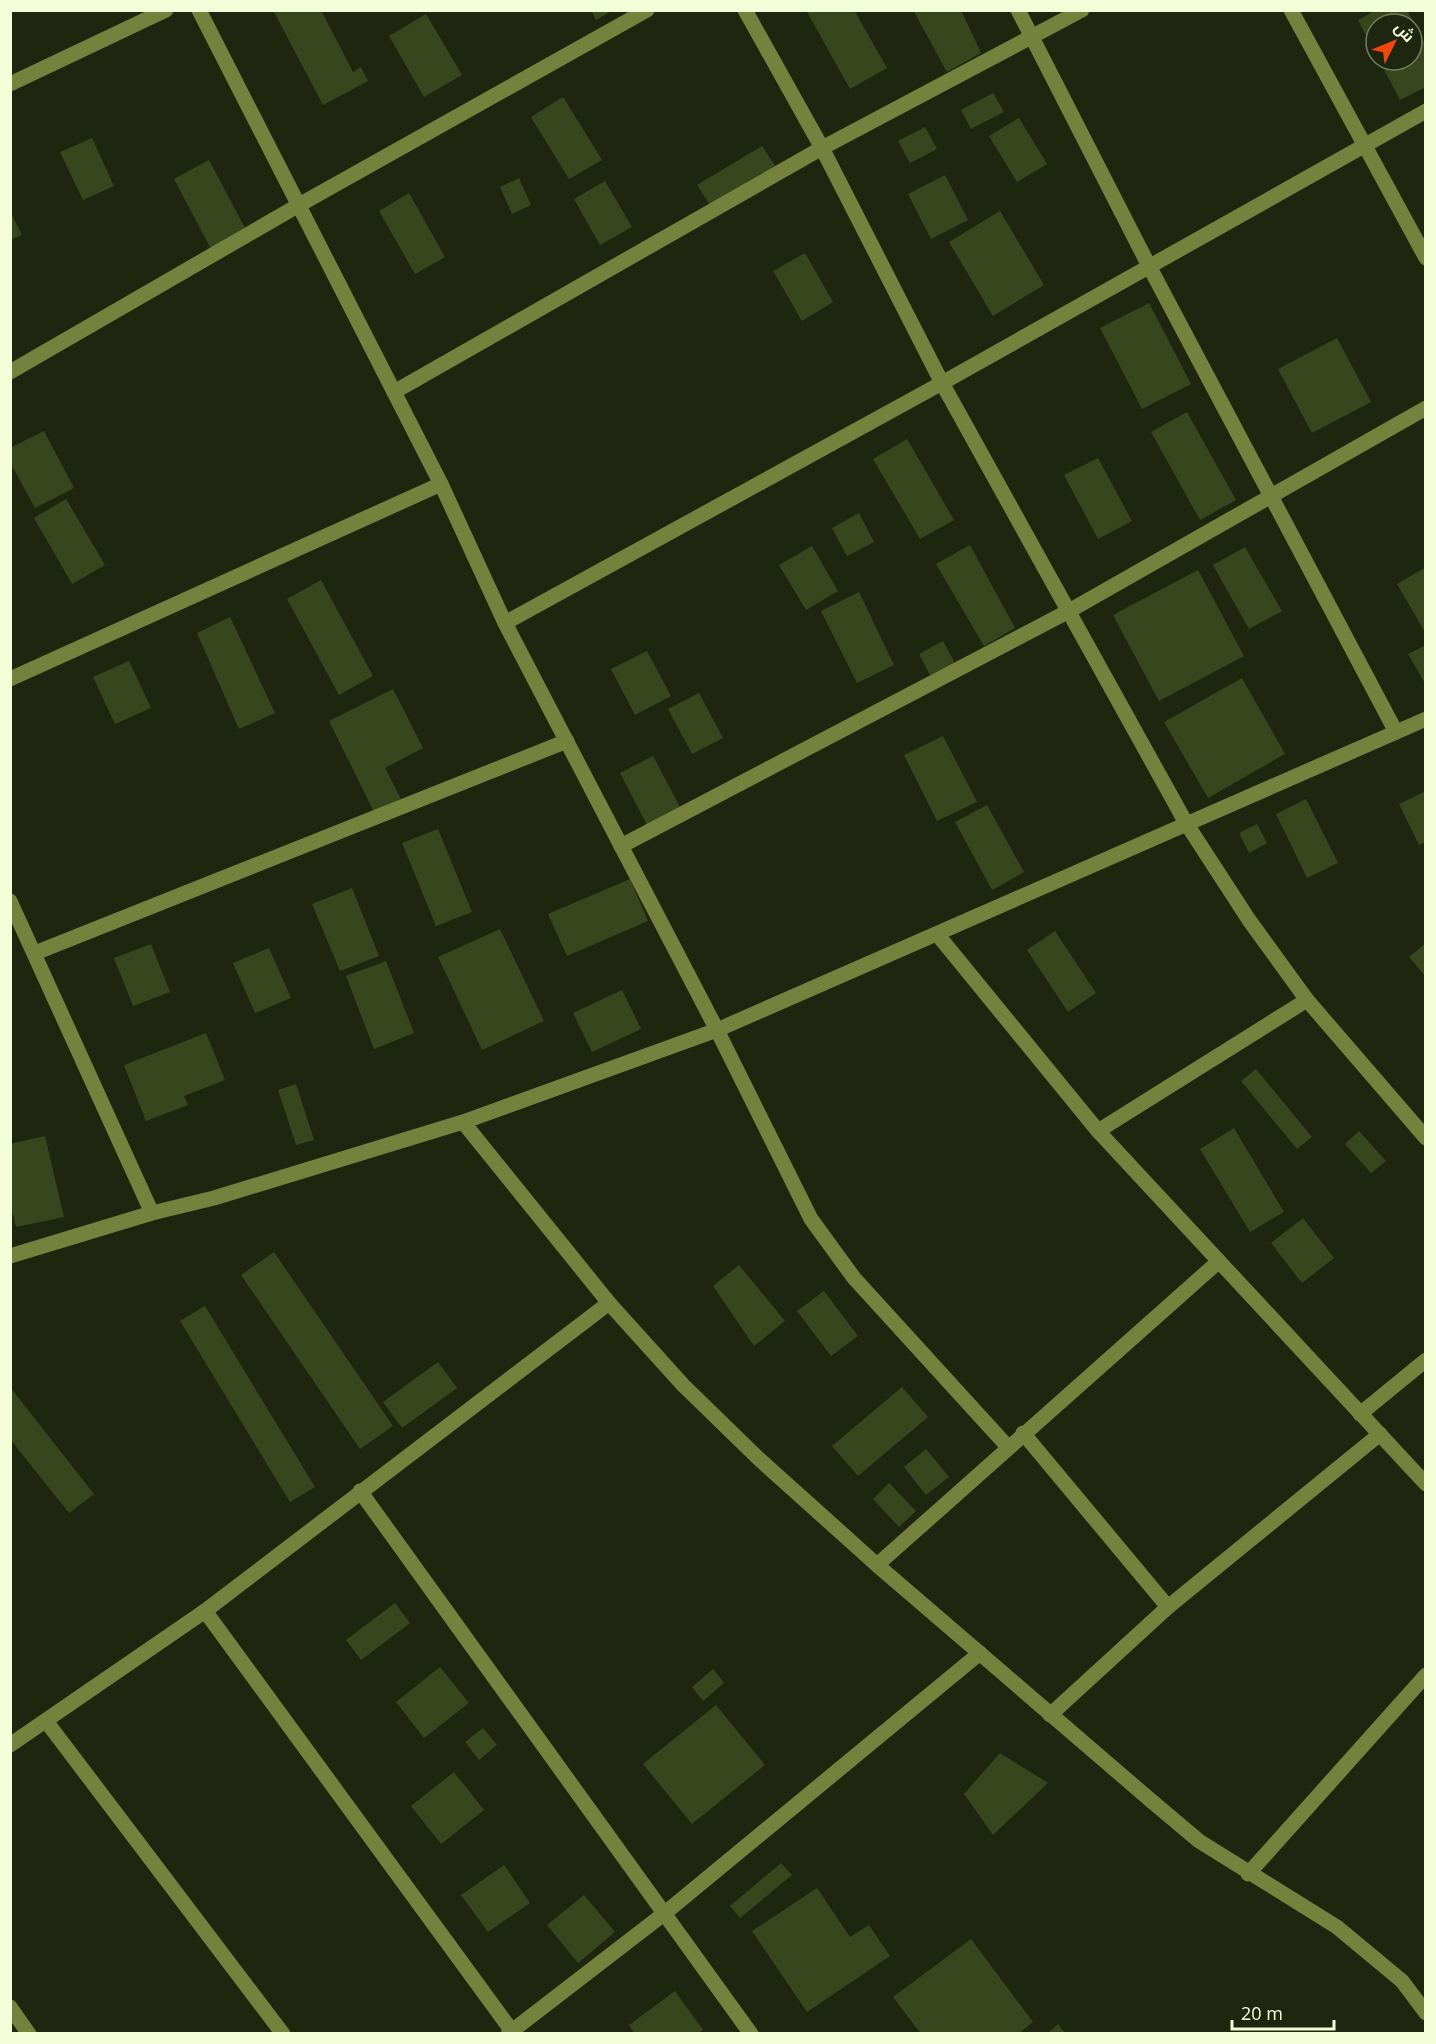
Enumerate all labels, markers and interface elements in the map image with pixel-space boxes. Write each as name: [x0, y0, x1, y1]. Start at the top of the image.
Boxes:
north arrow: [1364, 12, 1424, 72]
text: ش: [1390, 17, 1420, 47]
scale bar: [1232, 1993, 1334, 2031]
text: 20 m: [1241, 2001, 1283, 2025]

